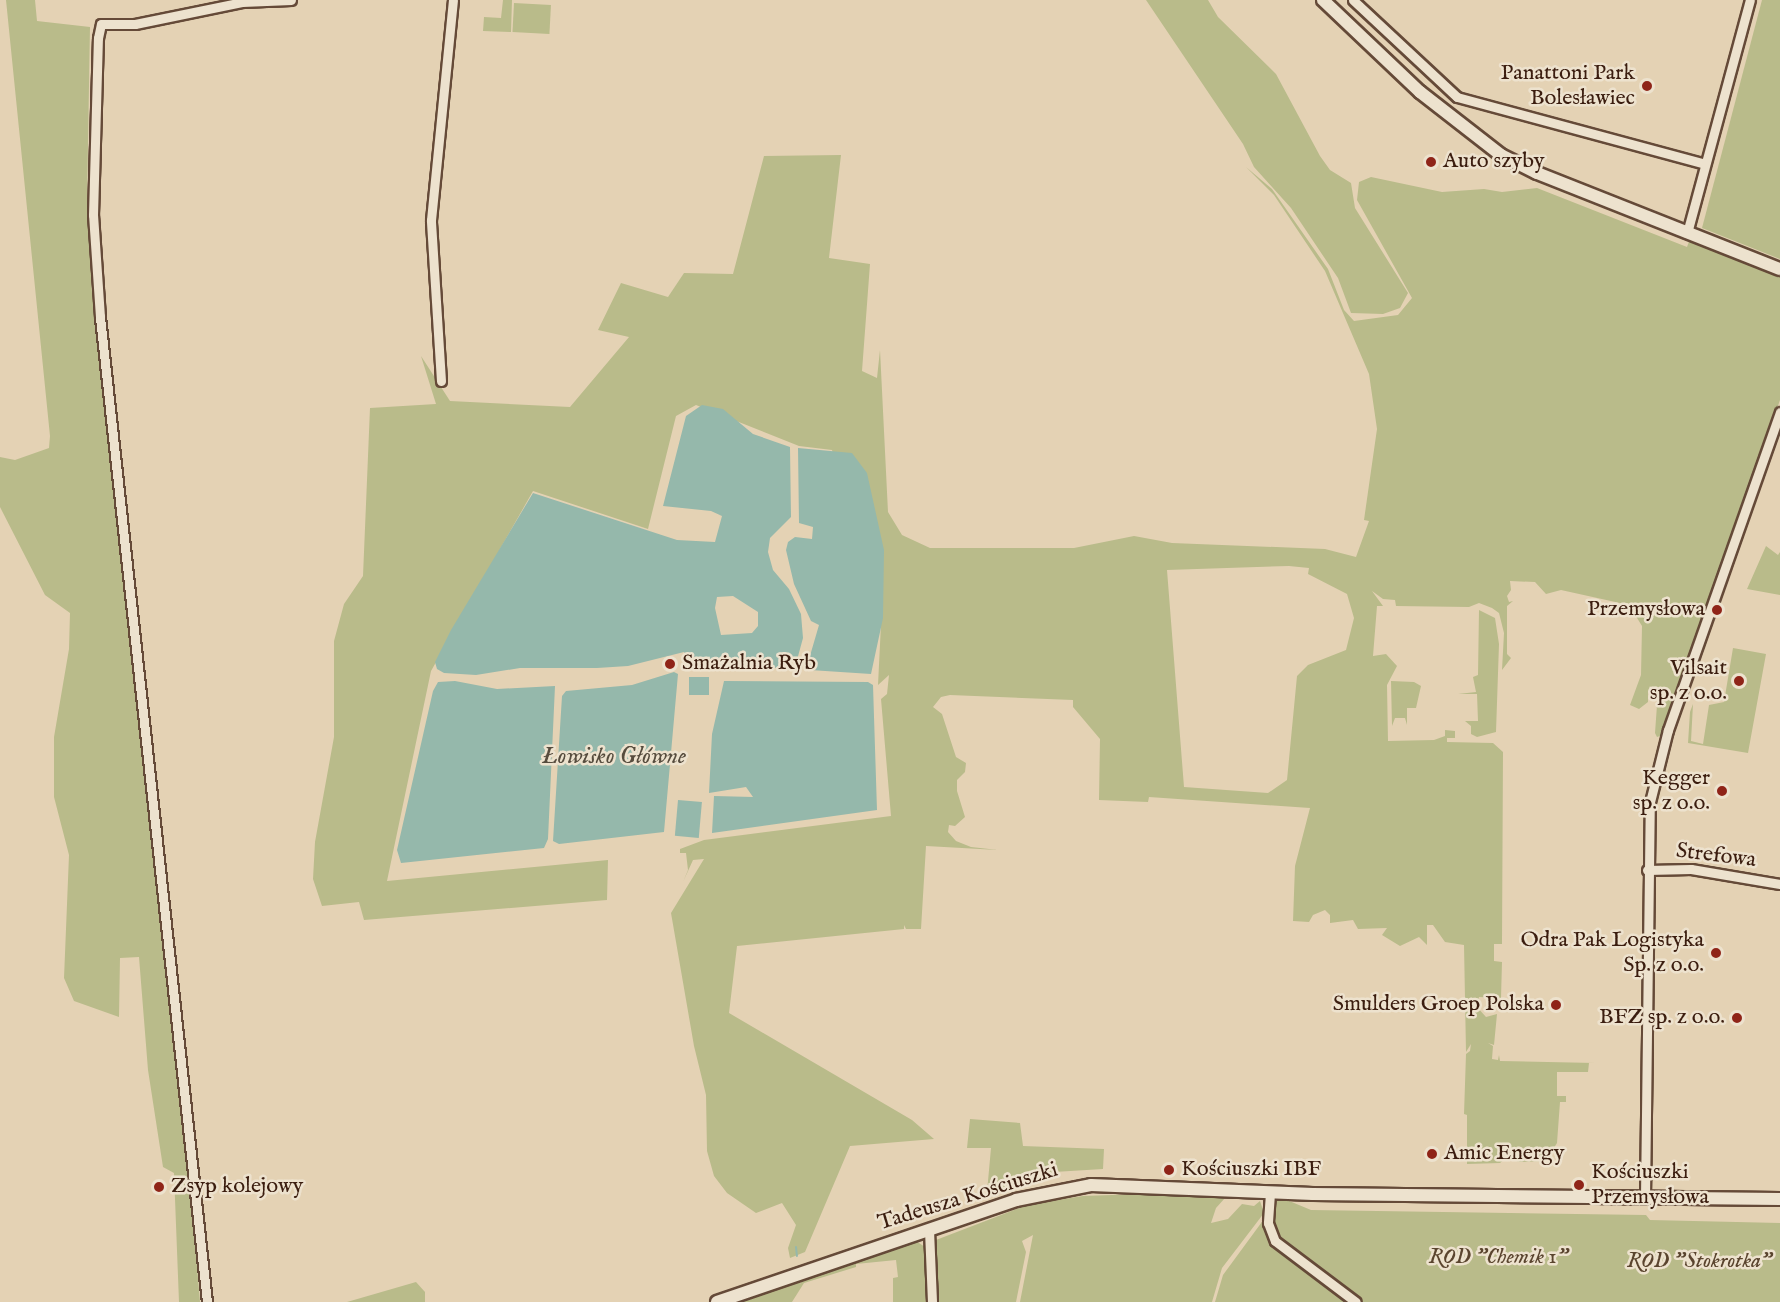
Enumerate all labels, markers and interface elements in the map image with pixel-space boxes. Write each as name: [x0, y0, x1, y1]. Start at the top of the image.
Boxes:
place label: Panattoni Park Bolesławiec: [1501, 60, 1635, 112]
marker: Panattoni Park Bolesławiec: [1640, 79, 1654, 93]
place label: Auto szyby: [1443, 149, 1545, 175]
marker: Auto szyby: [1424, 155, 1438, 169]
place label: Przemysłowa: [1587, 597, 1705, 623]
marker: Przemysłowa: [1710, 603, 1724, 617]
place label: Smażalnia Ryb: [682, 651, 816, 677]
place label: Vilsait sp. z o.o.: [1650, 655, 1727, 706]
marker: Smażalnia Ryb: [663, 657, 677, 671]
marker: Vilsait sp. z o.o.: [1732, 674, 1746, 688]
water label: Łowisko Główne: [542, 743, 686, 771]
place label: Kegger sp. z o.o.: [1633, 765, 1710, 816]
marker: Kegger sp. z o.o.: [1715, 784, 1729, 798]
street label: Strefowa: [1674, 838, 1758, 874]
place label: Odra Pak Logistyka Sp. z o.o.: [1520, 927, 1704, 978]
marker: Odra Pak Logistyka Sp. z o.o.: [1709, 946, 1723, 960]
place label: Smulders Groep Polska: [1333, 992, 1544, 1018]
marker: Smulders Groep Polska: [1549, 998, 1563, 1012]
place label: BFZ sp. z o.o.: [1599, 1005, 1725, 1031]
marker: BFZ sp. z o.o.: [1730, 1011, 1744, 1025]
place label: Amic Energy: [1444, 1141, 1565, 1167]
marker: Amic Energy: [1425, 1147, 1439, 1161]
street label: Tadeusza Kościuszki: [875, 1157, 1061, 1237]
place label: Kościuszki IBF: [1181, 1157, 1321, 1183]
place label: Kościuszki Przemysłowa: [1591, 1159, 1709, 1210]
marker: Kościuszki IBF: [1162, 1163, 1176, 1177]
place label: Zsyp kolejowy: [171, 1174, 303, 1200]
marker: Kościuszki Przemysłowa: [1572, 1178, 1586, 1192]
marker: Zsyp kolejowy: [152, 1180, 166, 1194]
park label: ROD "Chemik 1": [1428, 1245, 1568, 1271]
park label: ROD "Stokrotka": [1627, 1249, 1771, 1275]

